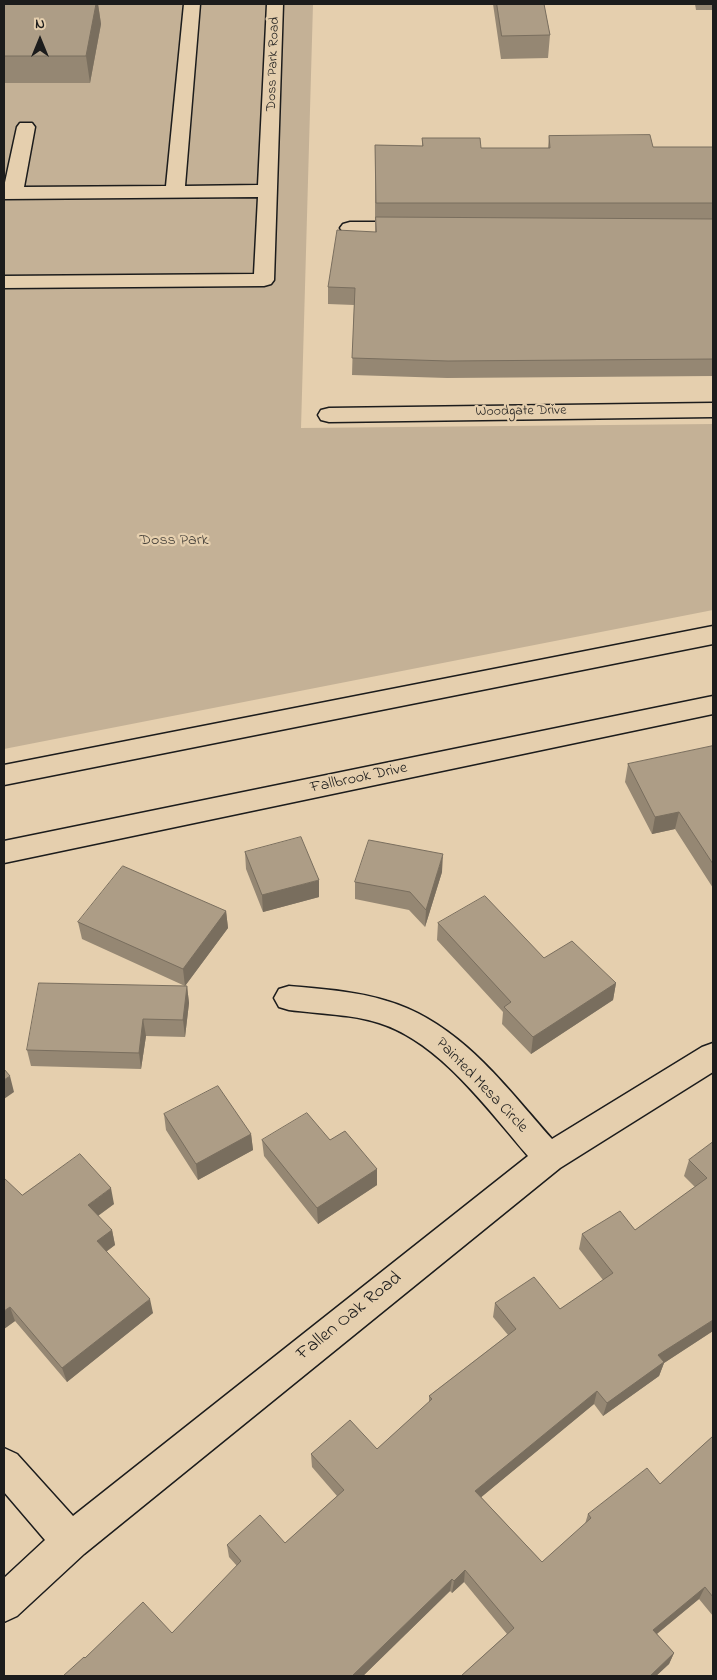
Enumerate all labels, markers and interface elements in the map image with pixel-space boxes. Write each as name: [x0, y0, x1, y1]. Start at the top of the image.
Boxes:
text: N: [35, 14, 45, 35]
north arrow: [15, 15, 65, 65]
street label: Doss Park Road: [264, 16, 284, 112]
street label: Woodgate Drive: [475, 403, 567, 421]
park label: Doss Park: [139, 531, 209, 551]
street label: Fallbrook Drive: [309, 759, 409, 799]
street label: Painted Mesa Circle: [431, 1035, 531, 1137]
street label: Fallen Oak Road: [293, 1268, 407, 1366]

